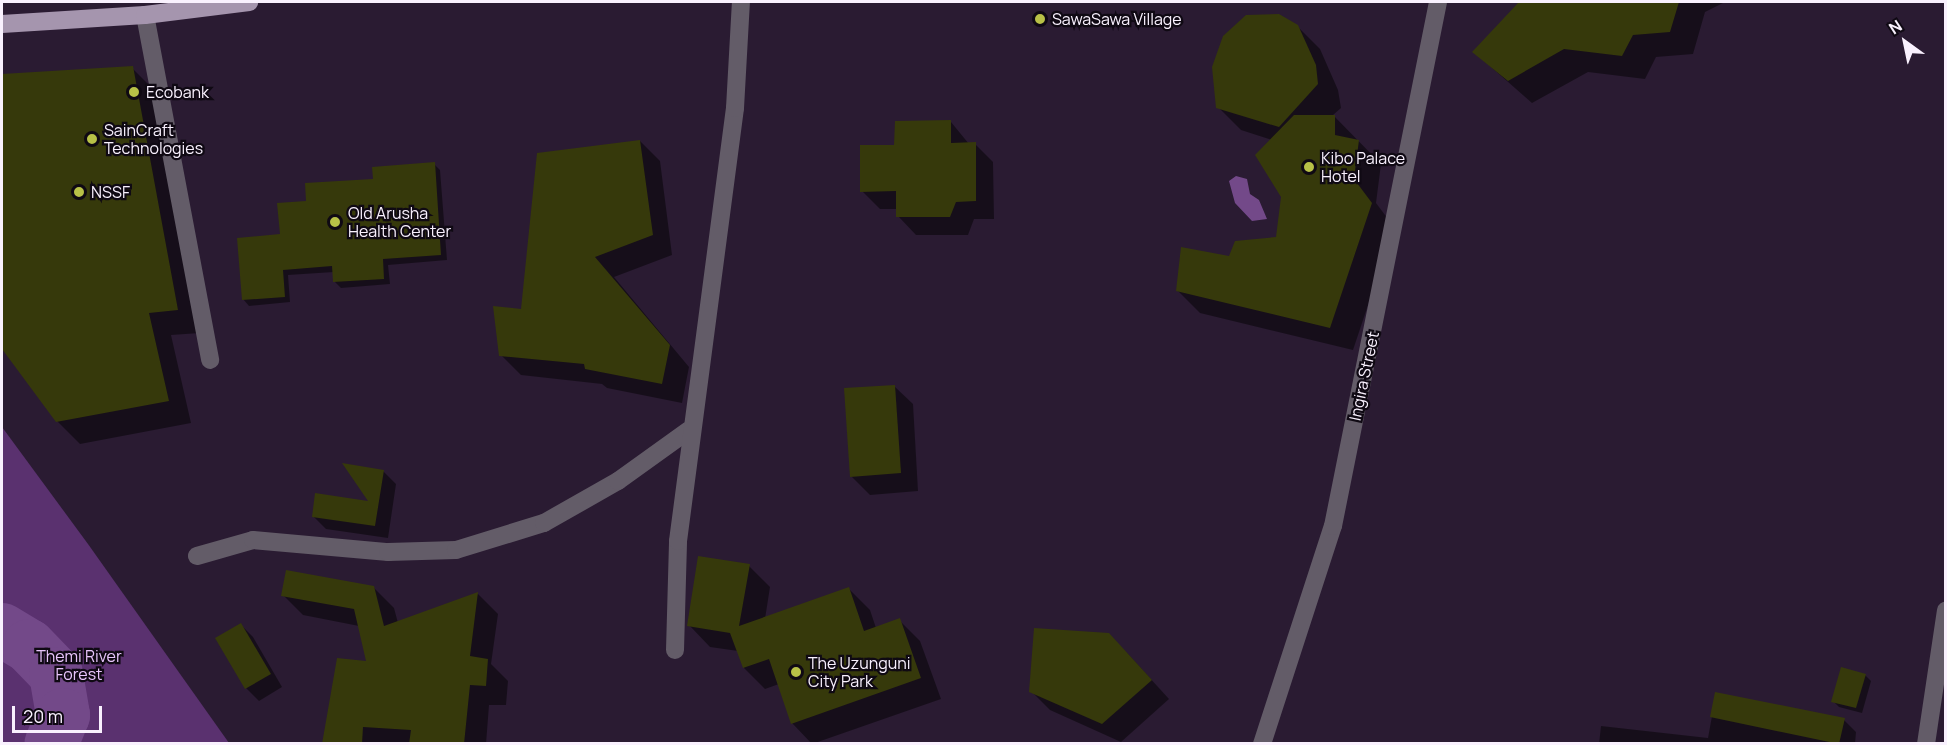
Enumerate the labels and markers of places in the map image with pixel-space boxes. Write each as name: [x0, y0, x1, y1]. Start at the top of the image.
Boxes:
place label: SawaSawa Village: [1052, 9, 1182, 29]
marker: SawaSawa Village: [1033, 12, 1047, 26]
place label: Ecobank: [146, 82, 209, 102]
marker: Ecobank: [127, 85, 141, 99]
place label: SainCraft Technologies: [104, 120, 203, 158]
marker: SainCraft Technologies: [85, 132, 99, 146]
place label: Kibo Palace Hotel: [1321, 148, 1405, 186]
marker: Kibo Palace Hotel: [1302, 160, 1316, 174]
place label: NSSF: [91, 182, 130, 202]
marker: NSSF: [72, 185, 86, 199]
place label: Old Arusha Health Center: [348, 203, 451, 241]
marker: Old Arusha Health Center: [326, 213, 344, 231]
place label: The Uzunguni City Park: [808, 653, 911, 691]
marker: The Uzunguni City Park: [789, 665, 803, 679]

